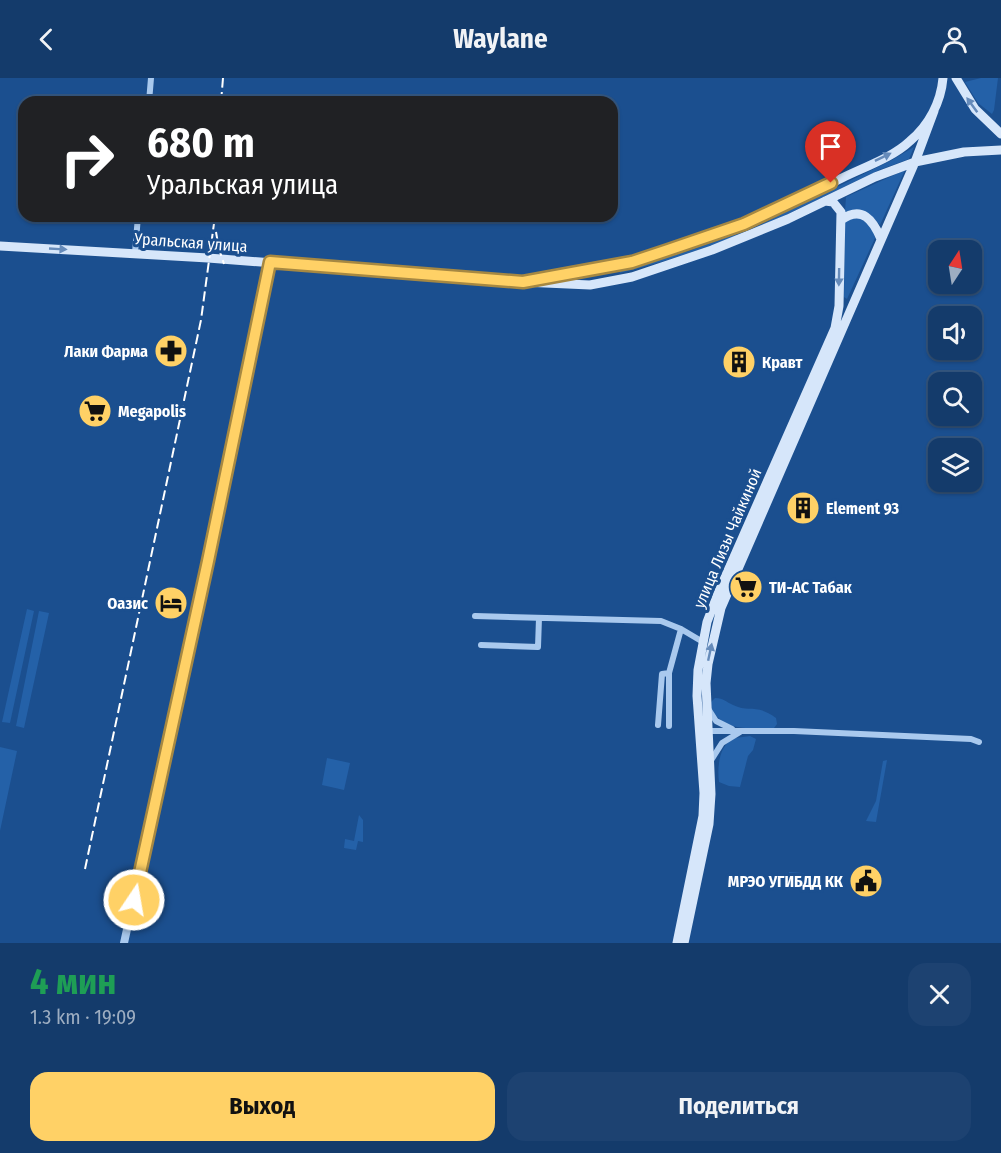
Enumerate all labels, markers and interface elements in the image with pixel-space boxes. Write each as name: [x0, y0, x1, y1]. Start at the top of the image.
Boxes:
icon: back: [30, 23, 63, 56]
text: Waylane: [453, 23, 548, 55]
icon: person: [938, 23, 971, 56]
one-way arrow: [967, 98, 979, 113]
text: 680 m: [147, 118, 255, 168]
icon: right: [48, 120, 126, 198]
pin: [805, 121, 856, 183]
icon: arrive: [814, 130, 847, 163]
one-way arrow: [875, 153, 892, 162]
text: Уральская улица: [147, 169, 338, 201]
street label: Уральская улица: [133, 229, 248, 256]
north arrow: [928, 240, 982, 294]
map controls: [928, 240, 982, 492]
one-way arrow: [49, 244, 68, 254]
one-way arrow: [835, 268, 844, 287]
button: sound: [928, 306, 982, 360]
pharmacy icon: Лаки Фарма: [153, 333, 189, 369]
place label: Лаки Фарма: [64, 342, 148, 361]
building icon: Кравт: [721, 344, 757, 380]
place label: Кравт: [762, 353, 802, 372]
button: search: [928, 372, 982, 426]
supermarket icon: Megapolis: [77, 393, 113, 429]
place label: Megapolis: [118, 402, 186, 421]
button: layers: [928, 438, 982, 492]
street label: улица Лизы Чайкиной: [689, 465, 766, 611]
building icon: Element 93: [785, 490, 821, 526]
place label: Element 93: [826, 499, 899, 518]
supermarket icon: ТИ-АС Табак: [728, 569, 764, 605]
place label: ТИ-АС Табак: [769, 578, 853, 597]
hotel icon: Оазис: [153, 585, 189, 621]
place label: Оазис: [107, 594, 148, 613]
one-way arrow: [706, 642, 715, 661]
public building icon: МРЭО УГИБДД КК: [848, 863, 884, 899]
position arrow: [102, 868, 166, 932]
place label: МРЭО УГИБДД КК: [728, 872, 844, 891]
text: 4 мин: [30, 960, 116, 1004]
button: close: [908, 963, 971, 1026]
text: 1.3 km · 19:09: [30, 1005, 136, 1029]
button: Выход: [30, 1072, 495, 1141]
button: Поделиться: [507, 1072, 971, 1141]

